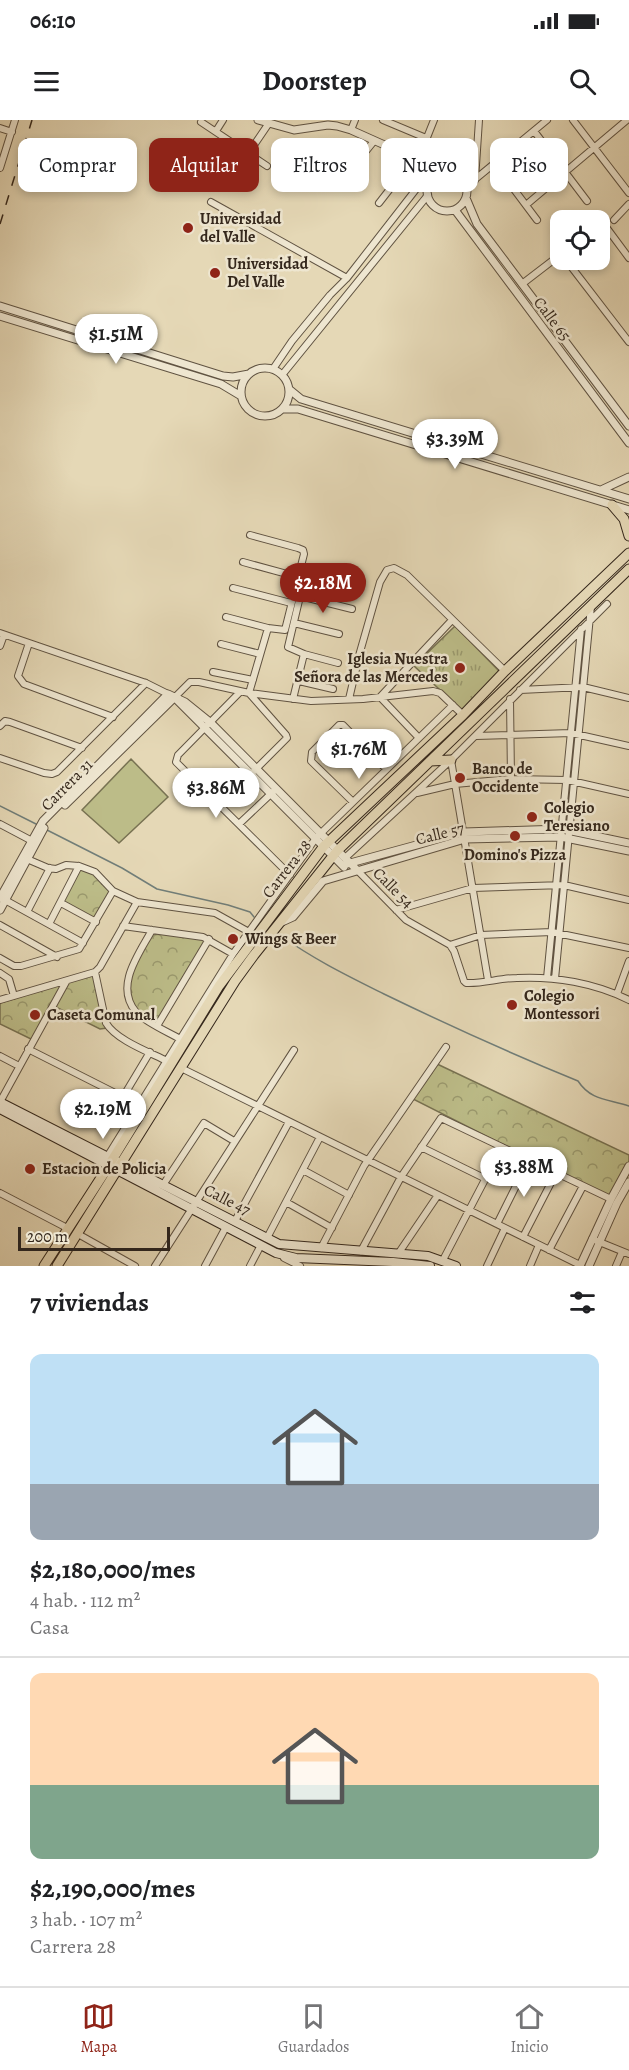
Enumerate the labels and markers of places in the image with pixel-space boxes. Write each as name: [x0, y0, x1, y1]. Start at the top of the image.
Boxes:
place label: Universidad del Valle: [200, 208, 282, 248]
marker: Universidad del Valle: [181, 221, 195, 235]
place label: Universidad Del Valle: [227, 253, 309, 293]
marker: Universidad Del Valle: [208, 266, 222, 280]
pin: $1.51M: [67, 314, 165, 365]
pin: $3.39M: [406, 419, 504, 470]
pin: $2.18M: [274, 563, 372, 614]
place label: Iglesia Nuestra Señora de las Mercedes: [294, 648, 448, 688]
marker: Iglesia Nuestra Señora de las Mercedes: [453, 661, 467, 675]
pin: $1.76M: [310, 729, 408, 780]
place label: Banco de Occidente: [472, 758, 539, 798]
pin: $3.86M: [167, 768, 265, 819]
marker: Banco de Occidente: [453, 771, 467, 785]
place label: Colegio Teresiano: [544, 797, 610, 837]
marker: Colegio Teresiano: [525, 810, 539, 824]
marker: Domino's Pizza: [508, 829, 522, 843]
place label: Domino's Pizza: [464, 844, 566, 866]
place label: Wings & Beer: [244, 928, 337, 950]
marker: Wings & Beer: [226, 932, 240, 946]
place label: Colegio Montessori: [524, 985, 600, 1025]
marker: Colegio Montessori: [505, 998, 519, 1012]
place label: Caseta Comunal: [47, 1004, 156, 1026]
marker: Caseta Comunal: [28, 1008, 42, 1022]
pin: $2.19M: [54, 1089, 152, 1140]
pin: $3.88M: [475, 1147, 573, 1198]
place label: Estacion de Policia: [42, 1158, 167, 1180]
marker: Estacion de Policia: [23, 1162, 37, 1176]

